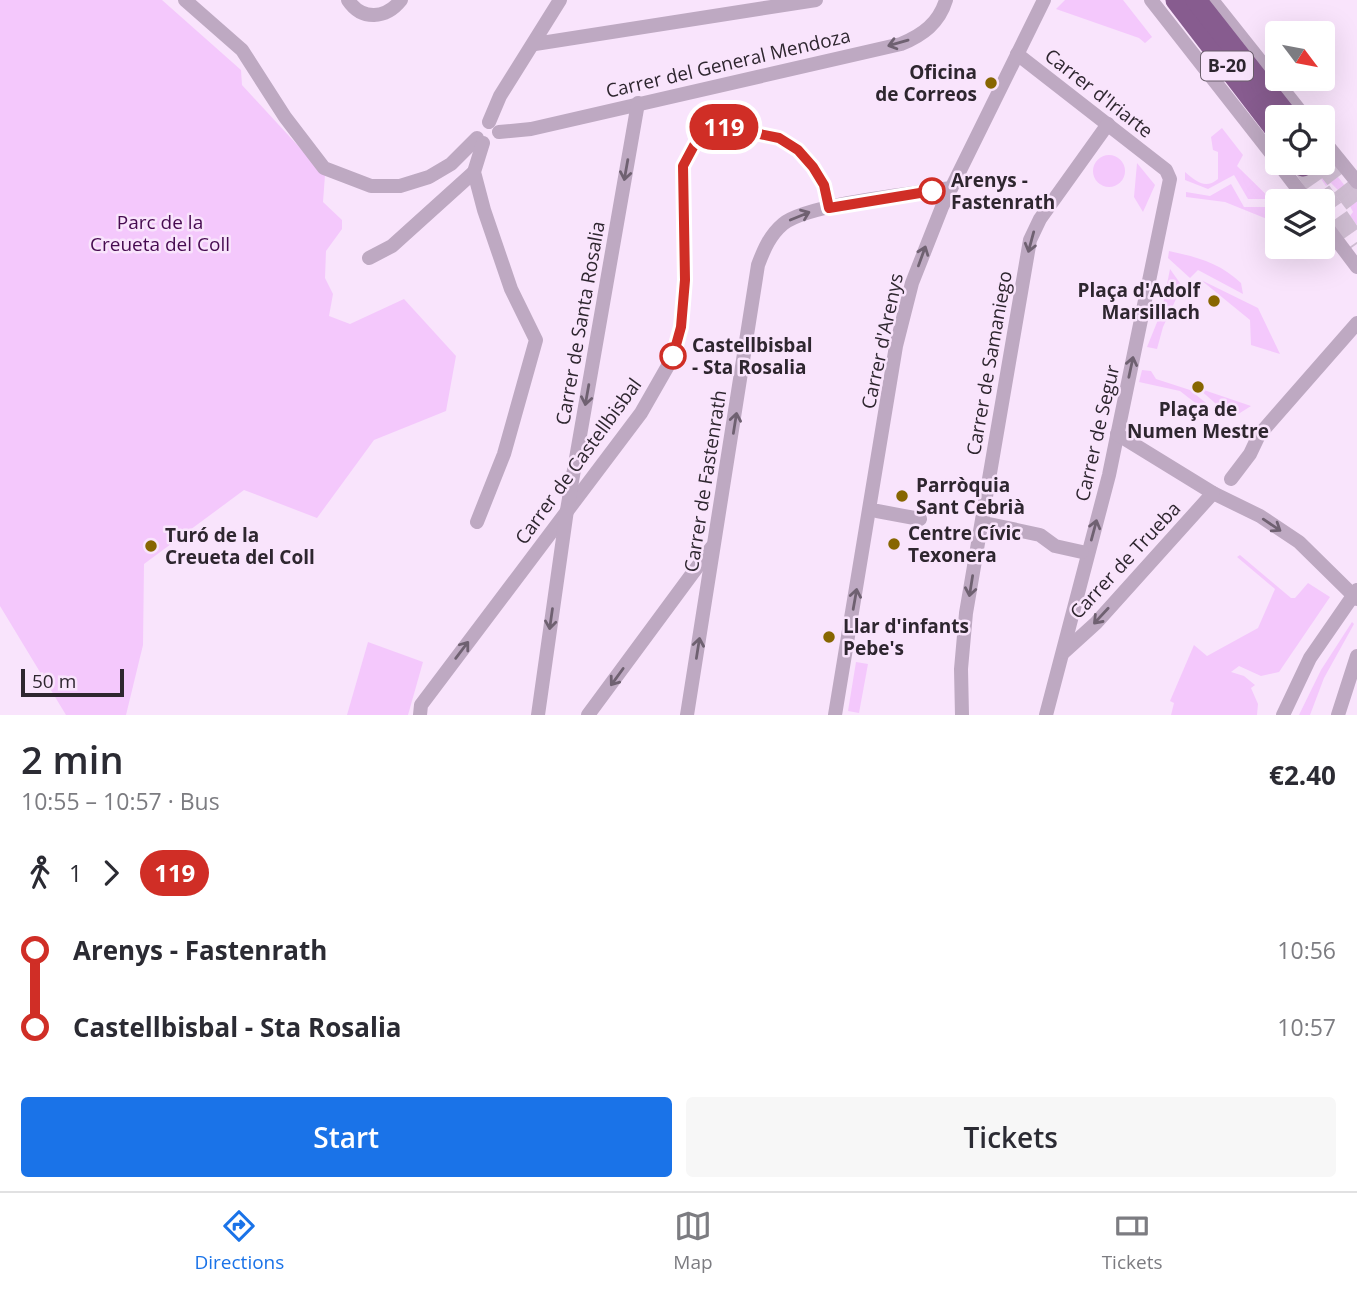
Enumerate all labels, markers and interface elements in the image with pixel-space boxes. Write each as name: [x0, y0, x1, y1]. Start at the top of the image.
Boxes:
north arrow: [1265, 21, 1335, 91]
map controls: [1265, 21, 1335, 259]
street label: Carrer del General Mendoza: [603, 22, 853, 104]
one-way arrow: [888, 38, 910, 51]
street label: Carrer d'Iriarte: [1039, 42, 1159, 144]
road number: B-20: [1201, 52, 1253, 80]
place label: Oficina de Correos: [875, 59, 977, 107]
marker: Oficina de Correos: [983, 75, 999, 91]
line badge: 119: [684, 104, 764, 150]
button: locate: [1265, 105, 1335, 175]
text: 119: [703, 110, 745, 143]
one-way arrow: [619, 159, 632, 181]
place label: Arenys - Fastenrath: [951, 167, 1055, 215]
marker: Arenys - Fastenrath: [919, 178, 945, 204]
button: layers: [1265, 189, 1335, 259]
park label: Parc de la Creueta del Coll: [90, 209, 230, 257]
one-way arrow: [788, 209, 810, 222]
street label: Carrer de Santa Rosalia: [549, 219, 611, 427]
one-way arrow: [1023, 230, 1036, 252]
one-way arrow: [917, 246, 929, 268]
street label: Carrer de Samaniego: [960, 269, 1018, 457]
street label: Carrer d'Arenys: [855, 271, 909, 411]
place label: Plaça d'Adolf Marsillach: [1077, 277, 1202, 325]
marker: Plaça d'Adolf Marsillach: [1206, 293, 1222, 309]
place label: Castellbisbal - Sta Rosalia: [692, 332, 813, 380]
marker: Castellbisbal - Sta Rosalia: [660, 343, 686, 369]
one-way arrow: [1125, 356, 1139, 379]
street label: Carrer de Segur: [1069, 362, 1125, 504]
street label: Carrer de Castellbisbal: [509, 373, 647, 549]
marker: Plaça de Numen Mestre: [1190, 379, 1206, 395]
one-way arrow: [580, 383, 593, 406]
street label: Carrer de Fastenrath: [678, 388, 732, 574]
place label: Plaça de Numen Mestre: [1127, 396, 1269, 444]
one-way arrow: [729, 412, 742, 435]
place label: Parròquia Sant Cebrià: [916, 472, 1025, 520]
marker: Parròquia Sant Cebrià: [894, 488, 910, 504]
street label: Carrer de Trueba: [1064, 496, 1186, 624]
one-way arrow: [1262, 518, 1282, 532]
place label: Centre Cívic Texonera: [908, 520, 1021, 568]
one-way arrow: [1088, 520, 1101, 542]
place label: Turó de la Creueta del Coll: [165, 522, 315, 570]
marker: Centre Cívic Texonera: [886, 536, 902, 552]
marker: Turó de la Creueta del Coll: [143, 538, 159, 554]
one-way arrow: [964, 574, 977, 597]
one-way arrow: [849, 588, 862, 611]
one-way arrow: [545, 607, 558, 630]
one-way arrow: [1093, 607, 1110, 624]
place label: Llar d'infants Pebe's: [843, 613, 969, 661]
marker: Llar d'infants Pebe's: [821, 629, 837, 645]
one-way arrow: [692, 637, 705, 660]
one-way arrow: [455, 641, 469, 660]
scale bar: [21, 666, 124, 698]
one-way arrow: [609, 667, 624, 685]
text: 50 m: [32, 668, 76, 694]
text: 2 min: [21, 733, 124, 785]
text: €2.40: [1269, 757, 1336, 793]
text: 10:55 – 10:57 · Bus: [21, 785, 220, 817]
icon: walk: [21, 854, 59, 892]
icon: forward: [92, 854, 130, 892]
text: 119: [154, 856, 195, 889]
text: 1: [69, 857, 82, 889]
text: Arenys - Fastenrath: [73, 932, 327, 968]
text: 10:56: [1277, 934, 1336, 966]
text: Castellbisbal - Sta Rosalia: [73, 1009, 402, 1045]
text: 10:57: [1277, 1011, 1336, 1043]
button: Start: [21, 1097, 672, 1177]
button: Tickets: [686, 1097, 1336, 1177]
tab: Directions: [195, 1207, 284, 1275]
tab: Map: [673, 1207, 713, 1275]
tab: Tickets: [1102, 1207, 1162, 1275]

